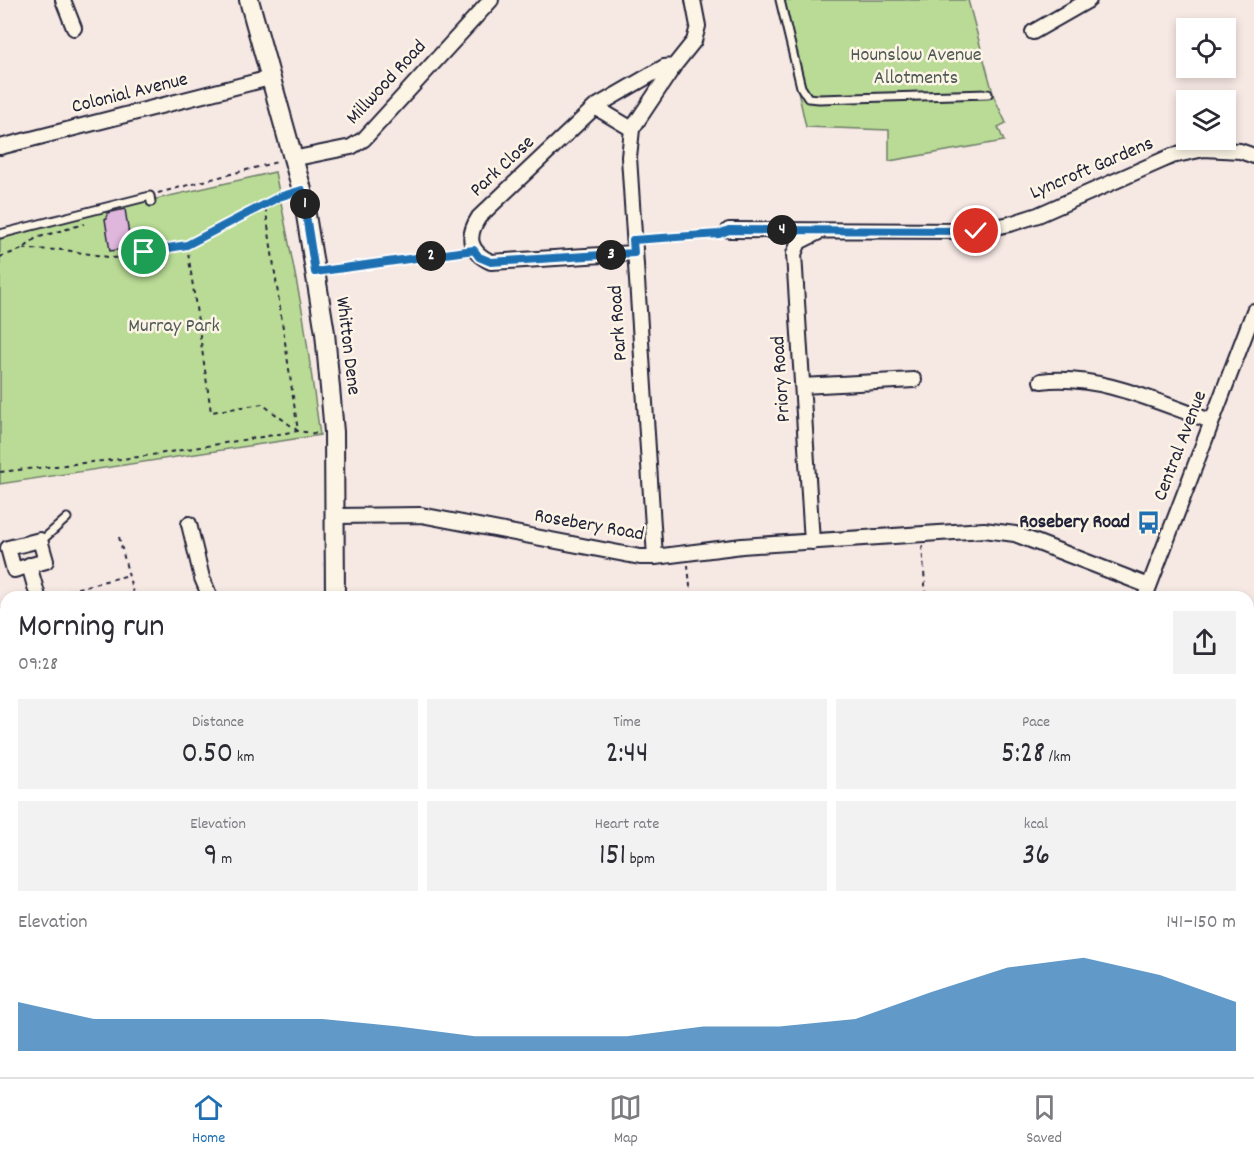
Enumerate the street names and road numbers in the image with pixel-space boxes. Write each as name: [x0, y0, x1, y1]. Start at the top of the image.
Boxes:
street label: Millwood Road: [340, 34, 434, 132]
street label: Colonial Avenue: [69, 66, 191, 122]
street label: Park Close: [464, 130, 542, 204]
street label: Lyncroft Gardens: [1026, 130, 1158, 208]
street label: Park Road: [602, 284, 636, 362]
street label: Whitton Dene: [327, 295, 367, 397]
street label: Priory Road: [765, 335, 799, 423]
street label: Central Avenue: [1147, 387, 1215, 505]
street label: Rosebery Road: [532, 503, 646, 549]

